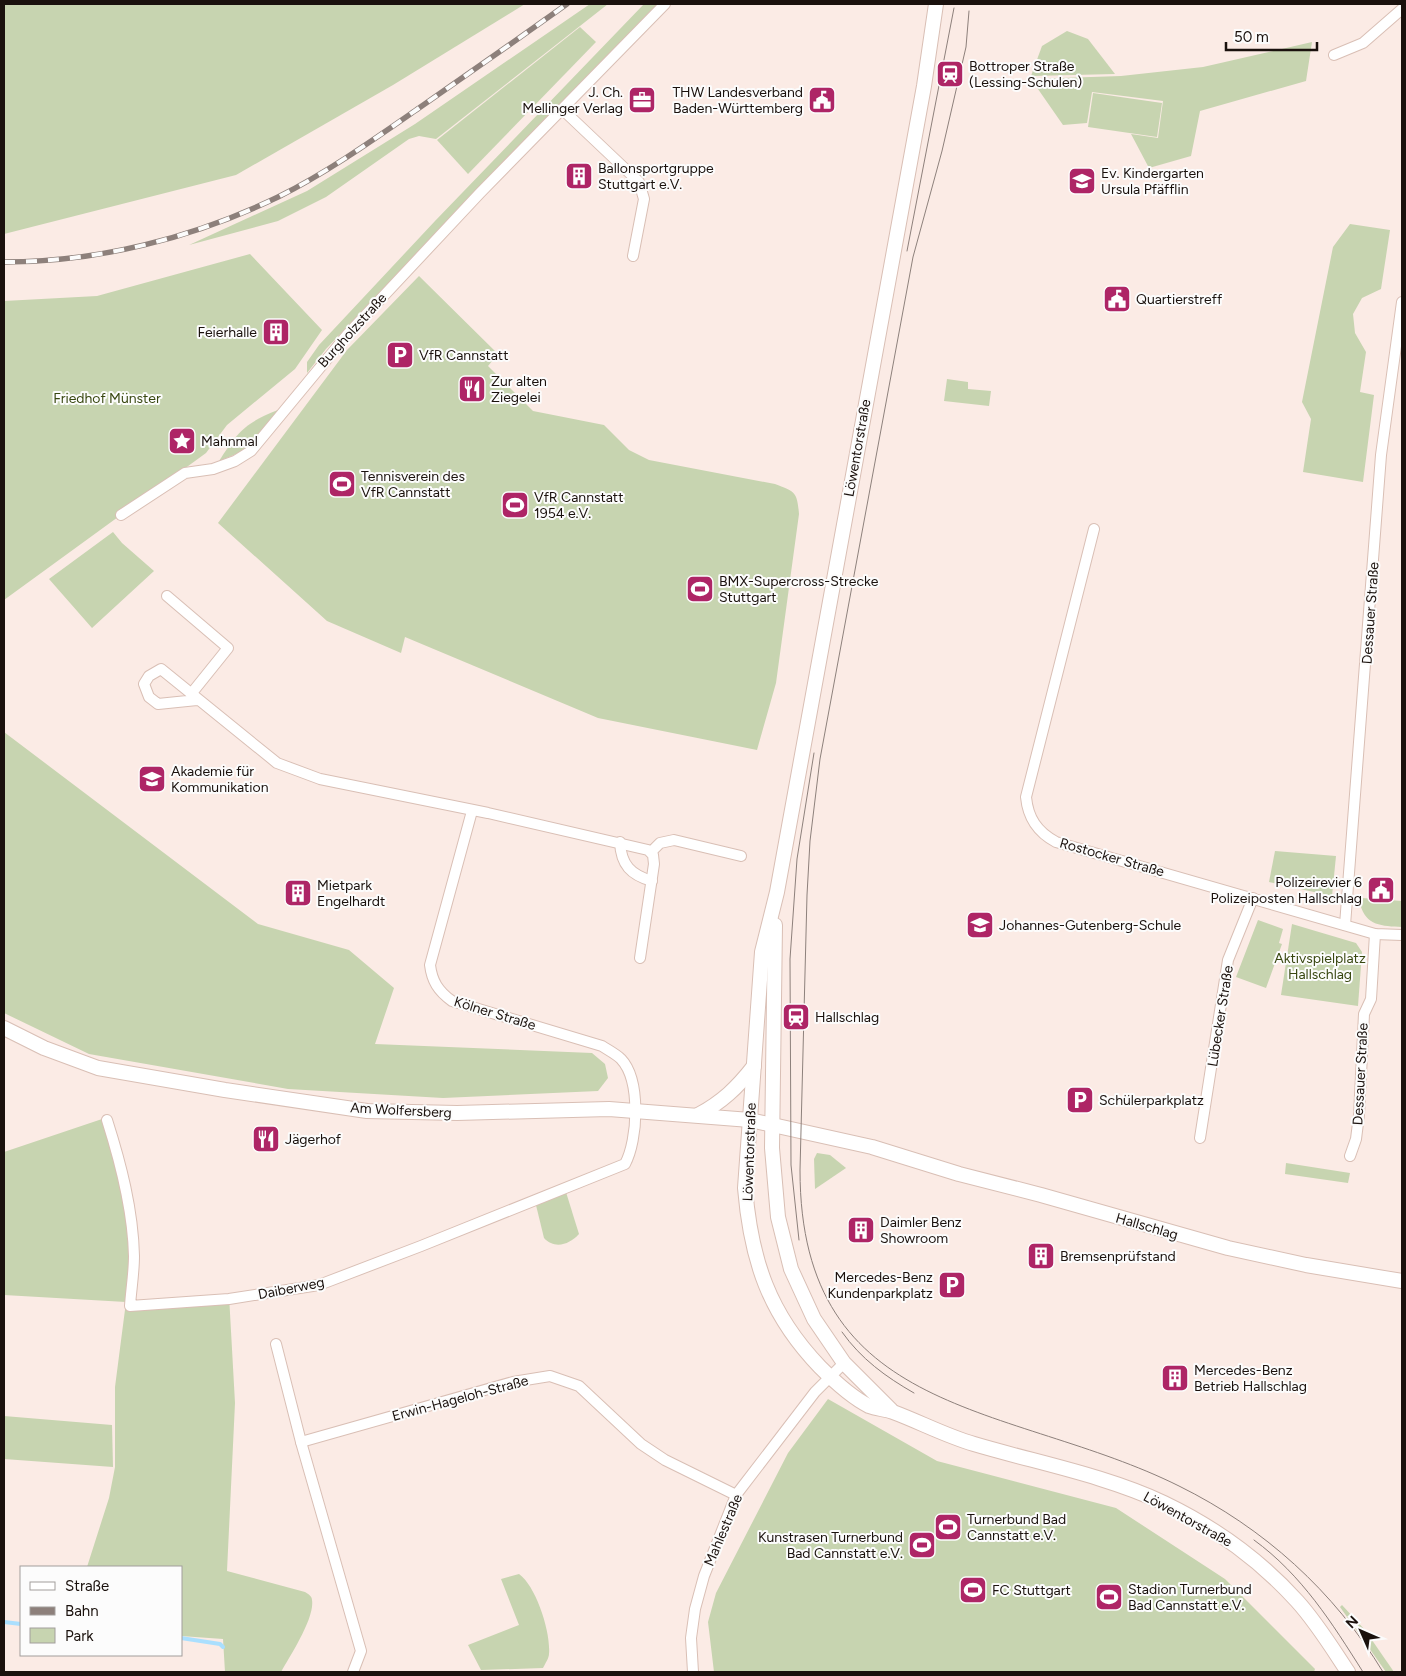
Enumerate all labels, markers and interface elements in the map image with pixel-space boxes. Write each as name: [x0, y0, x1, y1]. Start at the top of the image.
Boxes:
scale bar: [1226, 20, 1317, 52]
text: 50 m: [1234, 28, 1269, 46]
place label: Bottroper Straße (Lessing-Schulen): [969, 58, 1082, 91]
station icon: Bottroper Straße (Lessing-Schulen): [935, 59, 965, 89]
place label: J. Ch. Mellinger Verlag: [522, 84, 623, 117]
place label: THW Landesverband Baden-Württemberg: [672, 84, 803, 117]
office icon: J. Ch. Mellinger Verlag: [627, 85, 657, 115]
public building icon: THW Landesverband Baden-Württemberg: [807, 85, 837, 115]
place label: Ballonsportgruppe Stuttgart e.V.: [598, 160, 714, 193]
building icon: Ballonsportgruppe Stuttgart e.V.: [564, 161, 594, 191]
place label: Ev. Kindergarten Ursula Pfäfflin: [1101, 165, 1204, 198]
school or university icon: Ev. Kindergarten Ursula Pfäfflin: [1067, 166, 1097, 196]
public building icon: Quartierstreff: [1102, 284, 1132, 314]
street label: Burgholzstraße: [314, 289, 391, 371]
place label: Quartierstreff: [1136, 291, 1223, 308]
building icon: Feierhalle: [261, 317, 291, 347]
place label: Feierhalle: [197, 324, 257, 341]
parking icon: VfR Cannstatt: [385, 340, 415, 370]
place label: VfR Cannstatt: [419, 347, 508, 364]
place label: Zur alten Ziegelei: [491, 373, 547, 406]
restaurant icon: Zur alten Ziegelei: [457, 374, 487, 404]
park label: Friedhof Münster: [53, 390, 161, 407]
street label: Löwentorstraße: [841, 398, 875, 498]
place icon: Mahnmal: [167, 426, 197, 456]
place label: Mahnmal: [201, 433, 258, 450]
place label: Tennisverein des VfR Cannstatt: [361, 468, 465, 501]
sports icon: Tennisverein des VfR Cannstatt: [327, 469, 357, 499]
place label: VfR Cannstatt 1954 e.V.: [534, 489, 623, 522]
sports icon: VfR Cannstatt 1954 e.V.: [500, 490, 530, 520]
street label: Dessauer Straße: [1358, 561, 1383, 665]
place label: BMX-Supercross-Strecke Stuttgart: [719, 573, 879, 606]
sports icon: BMX-Supercross-Strecke Stuttgart: [685, 574, 715, 604]
place label: Akademie für Kommunikation: [171, 763, 269, 796]
school or university icon: Akademie für Kommunikation: [137, 764, 167, 794]
street label: Rostocker Straße: [1058, 834, 1167, 881]
place label: Polizeirevier 6 Polizeiposten Hallschlag: [1211, 874, 1362, 907]
public building icon: Polizeirevier 6 Polizeiposten Hallschlag: [1366, 875, 1396, 905]
place label: Mietpark Engelhardt: [317, 877, 385, 910]
building icon: Mietpark Engelhardt: [283, 878, 313, 908]
school or university icon: Johannes-Gutenberg-Schule: [965, 910, 995, 940]
place label: Johannes-Gutenberg-Schule: [999, 917, 1182, 934]
park label: Aktivspielplatz Hallschlag: [1274, 950, 1366, 983]
street label: Lübecker Straße: [1204, 964, 1237, 1068]
street label: Kölner Straße: [452, 993, 538, 1034]
station icon: Hallschlag: [781, 1002, 811, 1032]
place label: Hallschlag: [815, 1009, 879, 1026]
street label: Dessauer Straße: [1349, 1022, 1372, 1126]
parking icon: Schülerparkplatz: [1065, 1085, 1095, 1115]
place label: Schülerparkplatz: [1099, 1092, 1204, 1109]
street label: Am Wolfersberg: [350, 1099, 452, 1122]
street label: Löwentorstraße: [739, 1102, 760, 1202]
restaurant icon: Jägerhof: [251, 1124, 281, 1154]
place label: Jägerhof: [285, 1131, 342, 1148]
street label: Hallschlag: [1114, 1209, 1180, 1243]
place label: Daimler Benz Showroom: [880, 1214, 962, 1247]
building icon: Daimler Benz Showroom: [846, 1215, 876, 1245]
building icon: Bremsenprüfstand: [1026, 1241, 1056, 1271]
place label: Bremsenprüfstand: [1060, 1248, 1176, 1265]
place label: Mercedes-Benz Kundenparkplatz: [828, 1269, 933, 1302]
parking icon: Mercedes-Benz Kundenparkplatz: [937, 1270, 967, 1300]
street label: Daiberweg: [256, 1274, 326, 1303]
place label: Mercedes-Benz Betrieb Hallschlag: [1194, 1362, 1307, 1395]
building icon: Mercedes-Benz Betrieb Hallschlag: [1160, 1363, 1190, 1393]
street label: Erwin-Hageloh-Straße: [390, 1372, 531, 1425]
street label: Löwentorstraße: [1140, 1488, 1235, 1551]
street label: Mahlestraße: [701, 1491, 746, 1569]
place label: Turnerbund Bad Cannstatt e.V.: [967, 1511, 1066, 1544]
sports icon: Turnerbund Bad Cannstatt e.V.: [933, 1512, 963, 1542]
place label: Kunstrasen Turnerbund Bad Cannstatt e.V.: [758, 1529, 903, 1562]
sports icon: Kunstrasen Turnerbund Bad Cannstatt e.V.: [907, 1530, 937, 1560]
legend: [20, 1566, 182, 1656]
sports icon: FC Stuttgart: [958, 1575, 988, 1605]
text: Straße: [65, 1577, 109, 1595]
place label: Stadion Turnerbund Bad Cannstatt e.V.: [1128, 1581, 1252, 1614]
place label: FC Stuttgart: [992, 1582, 1071, 1599]
sports icon: Stadion Turnerbund Bad Cannstatt e.V.: [1094, 1582, 1124, 1612]
text: Bahn: [65, 1602, 99, 1620]
north arrow: [1336, 1606, 1386, 1656]
text: N: [1342, 1612, 1362, 1632]
text: Park: [65, 1627, 94, 1645]

